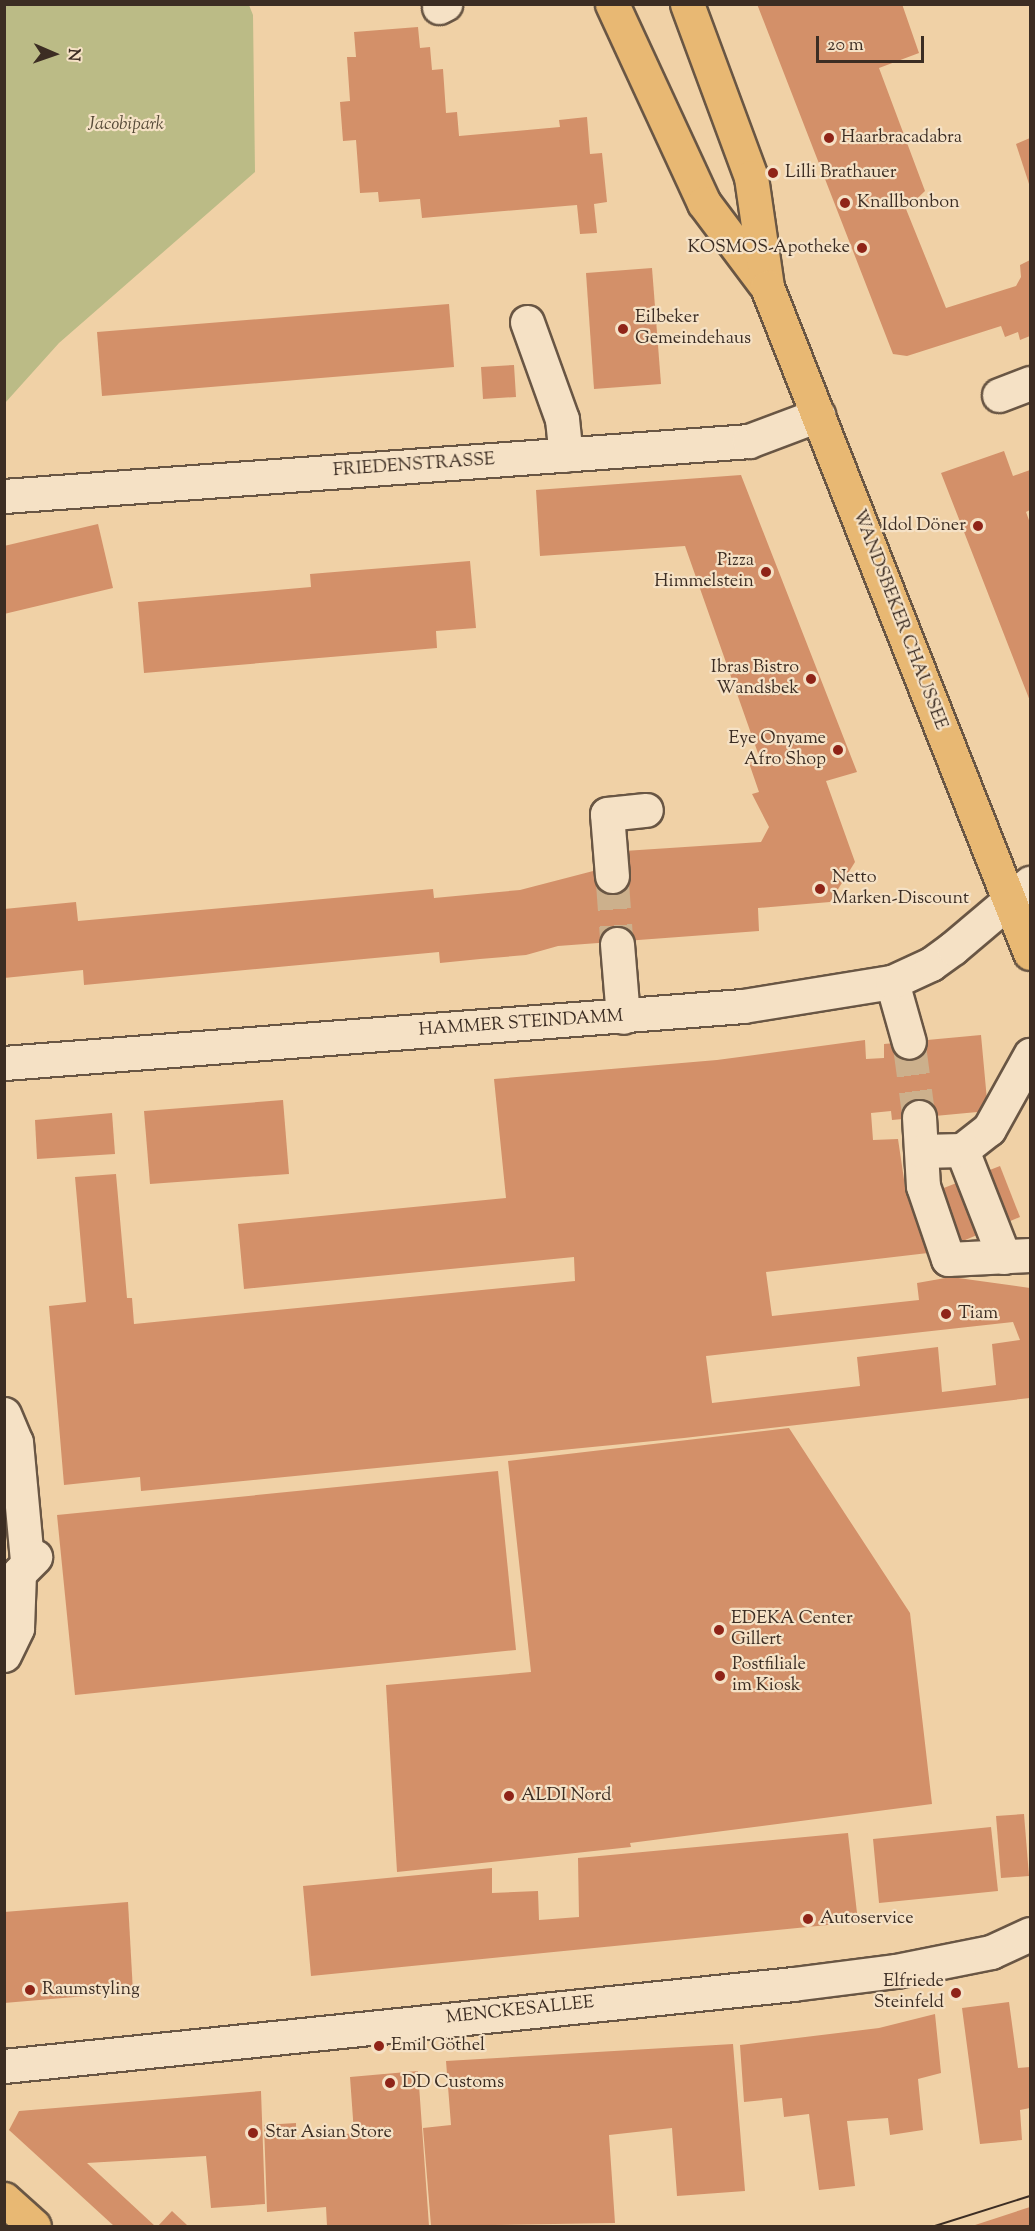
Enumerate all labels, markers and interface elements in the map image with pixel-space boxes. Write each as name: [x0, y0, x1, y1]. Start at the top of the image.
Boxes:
north arrow: [24, 24, 84, 84]
scale bar: [819, 24, 927, 62]
text: 20 m: [827, 33, 864, 59]
text: N: [61, 48, 84, 61]
park label: Jacobipark: [88, 114, 164, 136]
place label: Haarbracadabra: [841, 127, 962, 149]
marker: Haarbracadabra: [822, 131, 836, 145]
place label: Lilli Brathauer: [785, 162, 896, 184]
marker: Lilli Brathauer: [766, 166, 780, 180]
place label: Knallbonbon: [857, 192, 960, 214]
marker: Knallbonbon: [838, 196, 852, 210]
place label: KOSMOS-Apotheke: [687, 237, 850, 259]
marker: KOSMOS-Apotheke: [855, 241, 869, 255]
place label: Eilbeker Gemeindehaus: [635, 308, 751, 350]
marker: Eilbeker Gemeindehaus: [616, 322, 630, 336]
street label: FRIEDENSTRASSE: [332, 450, 496, 482]
street label: WANDSBEKER CHAUSSEE: [847, 507, 951, 733]
place label: Idol Döner: [882, 515, 966, 537]
marker: Idol Döner: [971, 519, 985, 533]
place label: Pizza Himmelstein: [654, 551, 754, 594]
marker: Pizza Himmelstein: [759, 565, 773, 579]
place label: Ibras Bistro Wandsbek: [711, 658, 799, 700]
marker: Ibras Bistro Wandsbek: [804, 672, 818, 686]
place label: Eye Onyame Afro Shop: [728, 729, 826, 771]
marker: Eye Onyame Afro Shop: [831, 743, 845, 757]
place label: Netto Marken-Discount: [832, 868, 969, 910]
marker: Netto Marken-Discount: [813, 882, 827, 896]
street label: HAMMER STEINDAMM: [418, 1006, 624, 1042]
place label: Tiam: [958, 1303, 998, 1325]
marker: Tiam: [939, 1307, 953, 1321]
place label: EDEKA Center Gillert: [731, 1609, 853, 1652]
marker: EDEKA Center Gillert: [712, 1623, 726, 1637]
place label: Postfiliale im Kiosk: [732, 1655, 806, 1698]
marker: Postfiliale im Kiosk: [713, 1669, 727, 1683]
place label: ALDI Nord: [521, 1785, 611, 1807]
marker: ALDI Nord: [502, 1789, 516, 1803]
place label: Autoservice: [820, 1908, 914, 1930]
marker: Autoservice: [801, 1912, 815, 1926]
place label: Elfriede Steinfeld: [874, 1972, 944, 2014]
place label: Raumstyling: [42, 1979, 140, 2001]
marker: Raumstyling: [23, 1983, 37, 1997]
marker: Elfriede Steinfeld: [949, 1986, 963, 2000]
street label: MENCKESALLEE: [445, 1992, 595, 2030]
place label: Emil Göthel: [391, 2035, 485, 2057]
marker: Emil Göthel: [372, 2039, 386, 2053]
place label: DD Customs: [402, 2072, 504, 2094]
marker: DD Customs: [383, 2076, 397, 2090]
place label: Star Asian Store: [265, 2122, 392, 2144]
marker: Star Asian Store: [246, 2126, 260, 2140]

